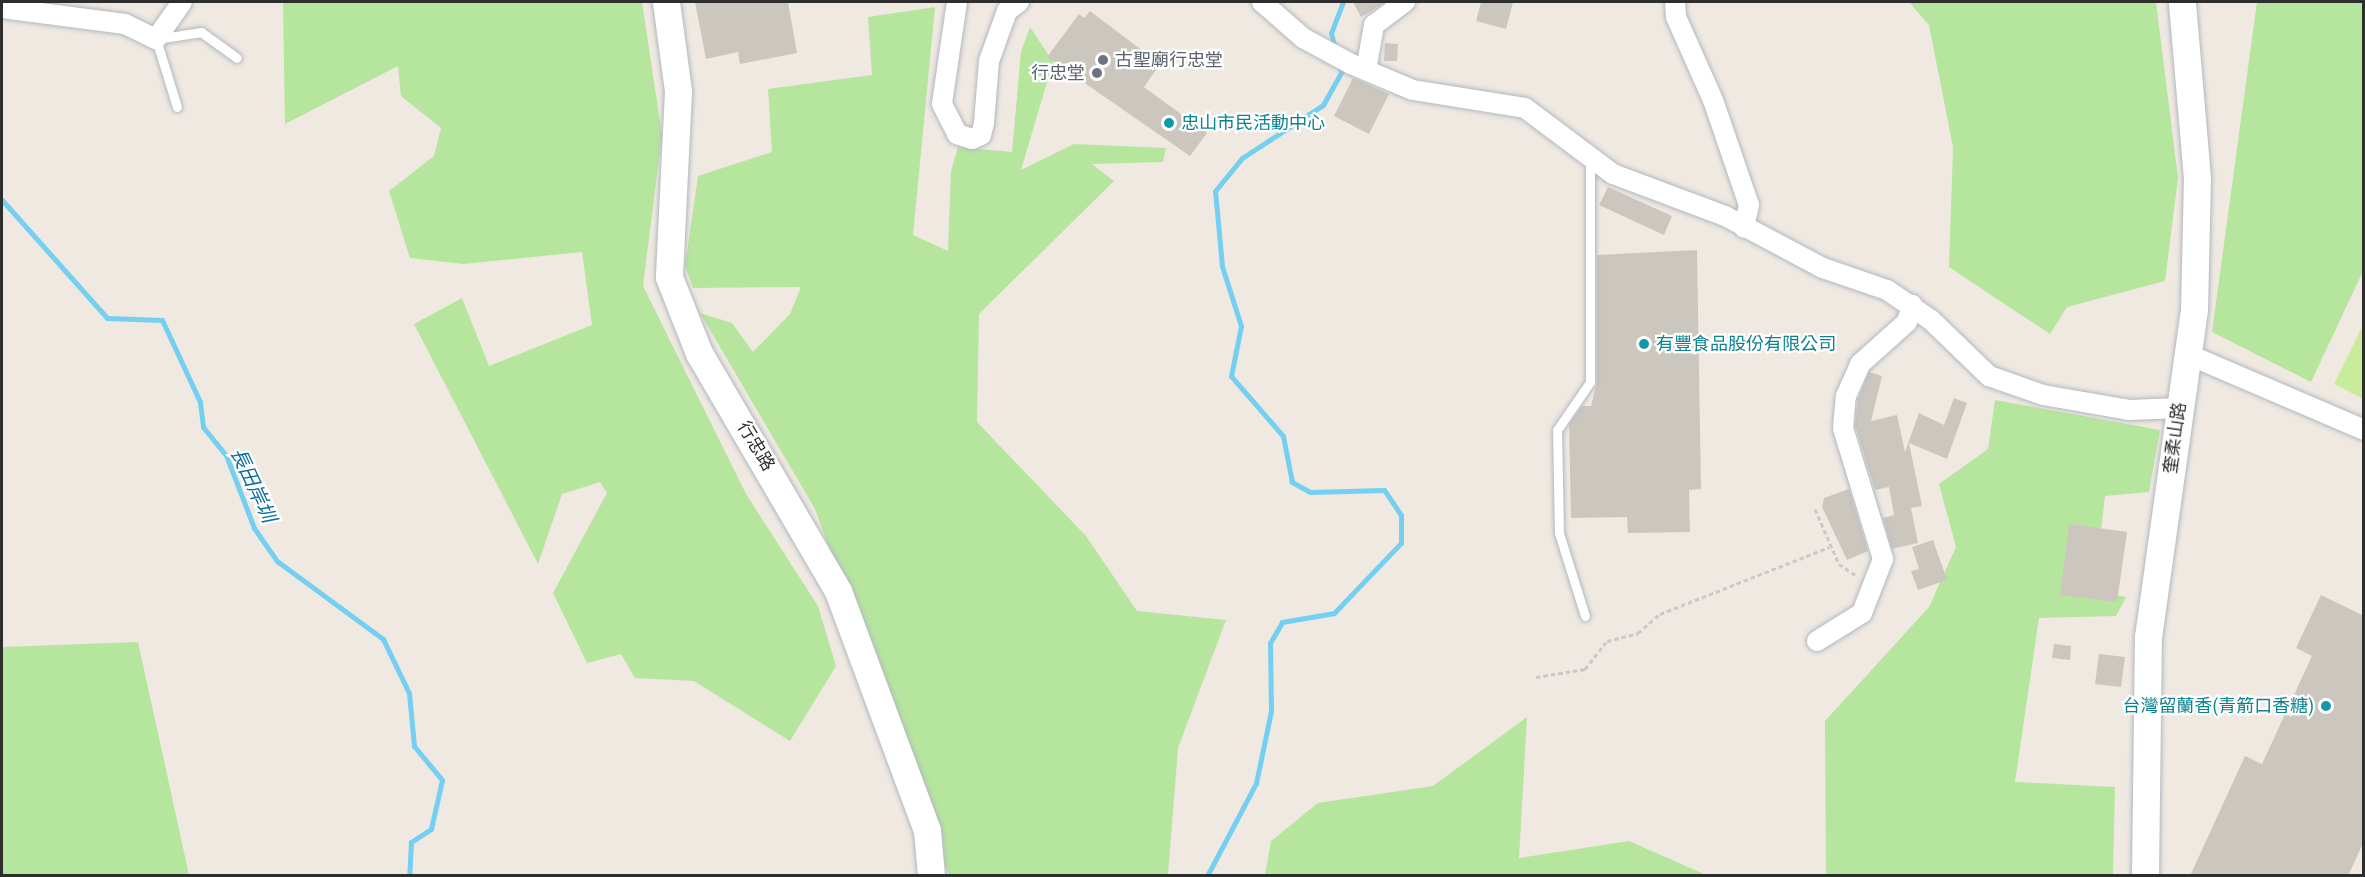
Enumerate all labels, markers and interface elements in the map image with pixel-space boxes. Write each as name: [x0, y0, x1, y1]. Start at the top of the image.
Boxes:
place label: 古聖廟行忠堂: [1115, 49, 1223, 71]
marker: 古聖廟行忠堂: [1096, 53, 1110, 67]
place label: 行忠堂: [1031, 62, 1085, 84]
marker: 行忠堂: [1090, 66, 1104, 80]
place label: 忠山市民活動中心: [1181, 112, 1325, 134]
marker: 忠山市民活動中心: [1162, 116, 1176, 130]
place label: 有豐食品股份有限公司: [1656, 333, 1836, 355]
marker: 有豐食品股份有限公司: [1637, 337, 1651, 351]
street label: 奎柔山路: [2159, 401, 2191, 475]
street label: 行忠路: [733, 417, 779, 475]
water label: 長田岸圳: [225, 444, 281, 526]
place label: 台灣留蘭香(青箭口香糖): [2123, 695, 2314, 717]
marker: 台灣留蘭香(青箭口香糖): [2319, 699, 2333, 713]

